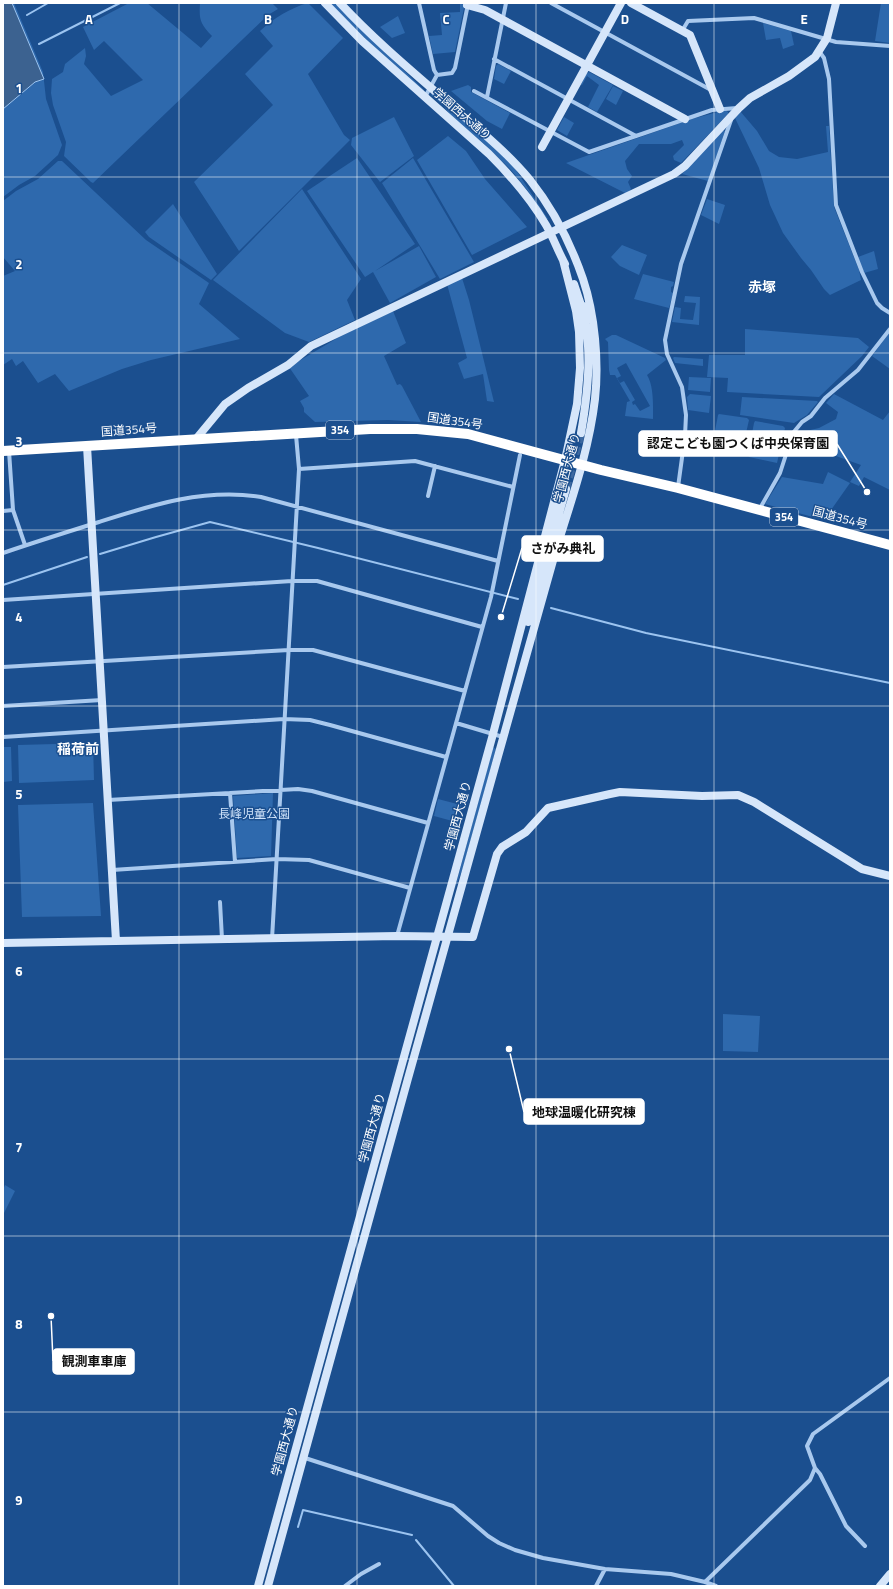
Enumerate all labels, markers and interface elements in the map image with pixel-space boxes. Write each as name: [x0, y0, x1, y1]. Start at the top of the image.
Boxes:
text: A: [85, 9, 93, 29]
text: B: [264, 9, 272, 29]
text: C: [442, 9, 450, 29]
text: D: [621, 9, 629, 29]
text: E: [800, 9, 808, 29]
text: 1: [15, 78, 23, 98]
street label: 学園西大通り: [429, 83, 496, 144]
text: 2: [15, 254, 23, 274]
district label: 赤塚: [748, 276, 776, 297]
street label: 国道354号: [426, 407, 484, 434]
street label: 国道354号: [100, 418, 158, 441]
road number: 354: [326, 421, 354, 439]
text: 3: [15, 431, 23, 451]
street label: 学園西大通り: [548, 431, 585, 505]
callout: 認定こども園つくば中央保育園: [639, 431, 837, 456]
text: 認定こども園つくば中央保育園: [647, 433, 829, 453]
street label: 国道354号: [811, 501, 870, 534]
road number: 354: [770, 508, 798, 526]
callout: さがみ典礼: [522, 536, 603, 561]
text: さがみ典礼: [530, 538, 596, 558]
text: 4: [15, 607, 23, 627]
district label: 稲荷前: [57, 738, 99, 759]
street label: 学園西大通り: [439, 779, 476, 853]
text: 5: [15, 784, 23, 804]
park label: 長峰児童公園: [218, 804, 290, 823]
text: 6: [15, 961, 23, 981]
street label: 学園西大通り: [353, 1091, 390, 1165]
callout: 地球温暖化研究棟: [524, 1099, 644, 1124]
text: 地球温暖化研究棟: [532, 1102, 636, 1122]
text: 7: [15, 1137, 23, 1157]
text: 8: [15, 1314, 23, 1334]
callout: 観測車車庫: [53, 1349, 134, 1374]
text: 観測車車庫: [61, 1351, 127, 1371]
street label: 学園西大通り: [266, 1404, 303, 1478]
text: 9: [15, 1490, 23, 1510]

